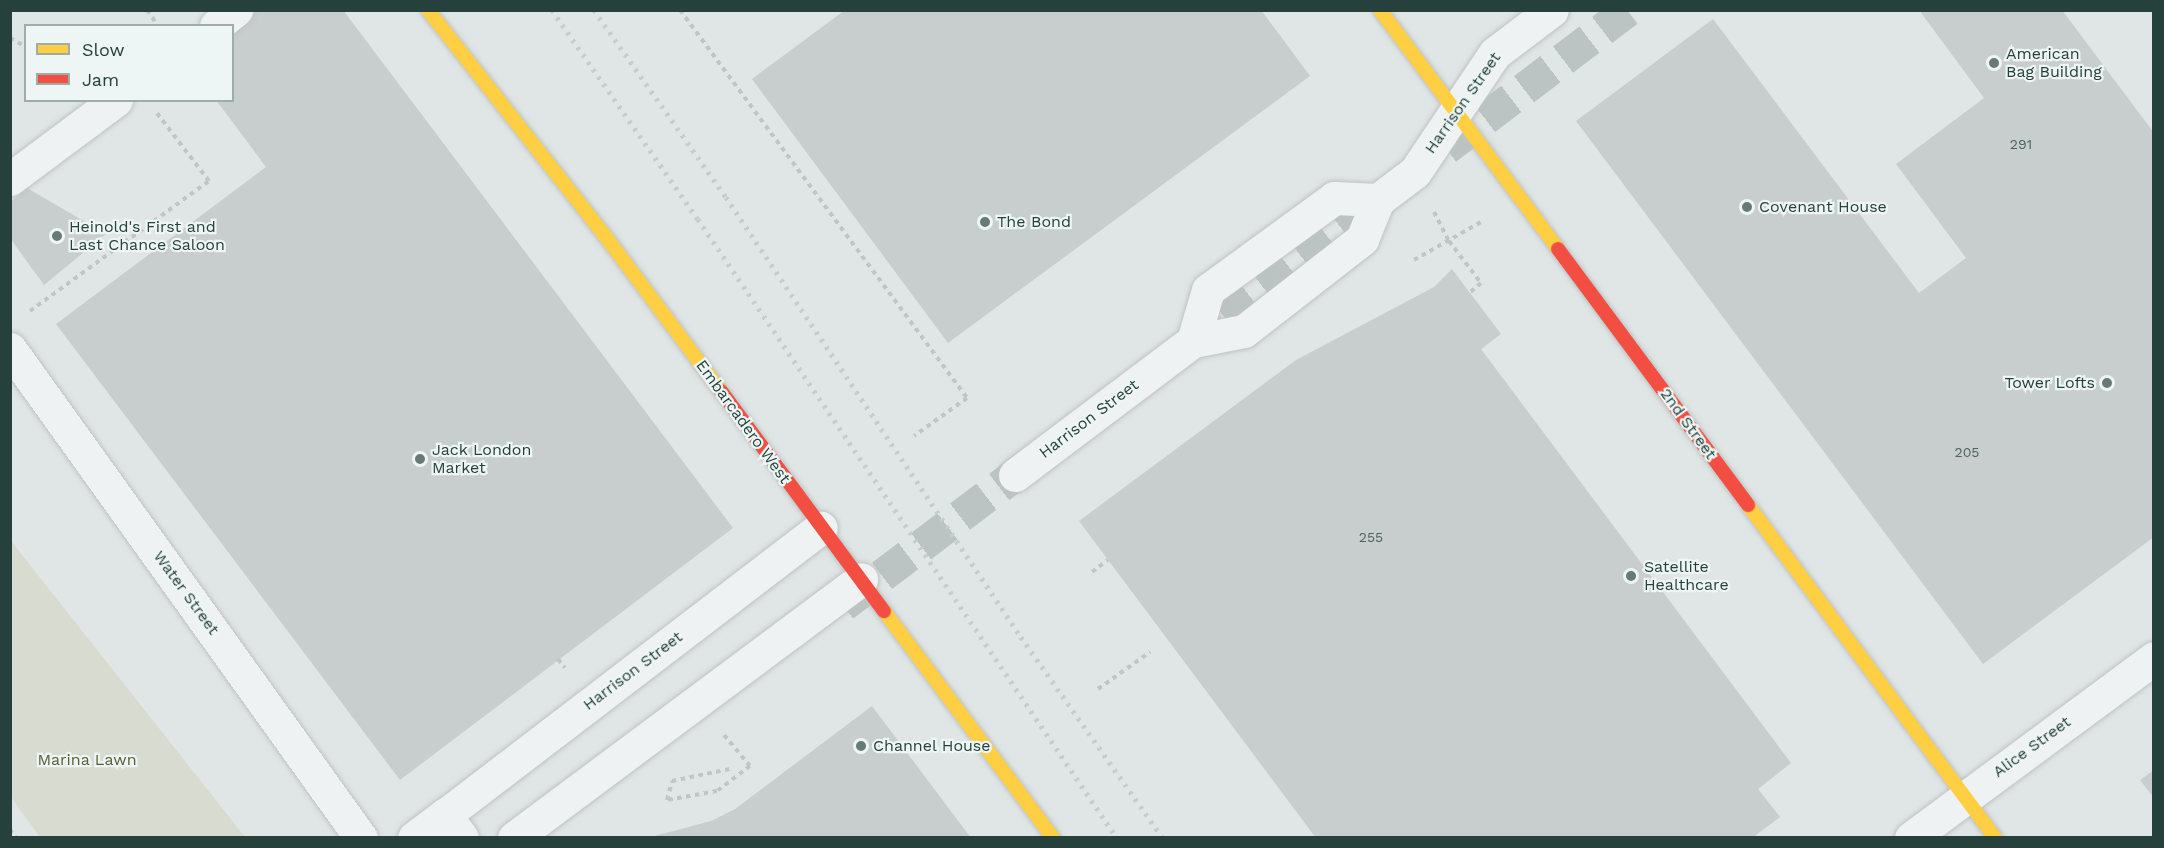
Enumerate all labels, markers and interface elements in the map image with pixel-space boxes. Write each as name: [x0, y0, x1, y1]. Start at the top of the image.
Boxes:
legend: [24, 24, 234, 102]
text: Slow: [82, 39, 125, 60]
place label: American Bag Building: [2006, 44, 2102, 82]
street label: Harrison Street: [1421, 49, 1505, 157]
marker: American Bag Building: [1987, 56, 2001, 70]
text: Jam: [82, 69, 119, 90]
house number: 291: [2010, 136, 2032, 152]
place label: Covenant House: [1759, 197, 1887, 217]
marker: Covenant House: [1740, 200, 1754, 214]
place label: The Bond: [997, 212, 1071, 232]
marker: The Bond: [978, 215, 992, 229]
place label: Heinold's First and Last Chance Saloon: [69, 217, 225, 255]
marker: Heinold's First and Last Chance Saloon: [50, 229, 64, 243]
street label: Embarcadero West: [692, 356, 794, 488]
place label: Tower Lofts: [2004, 373, 2095, 393]
street label: Harrison Street: [1035, 375, 1143, 463]
marker: Tower Lofts: [2100, 376, 2114, 390]
street label: 2nd Street: [1656, 385, 1720, 463]
place label: Jack London Market: [432, 440, 532, 478]
house number: 205: [1954, 444, 1980, 460]
marker: Jack London Market: [413, 452, 427, 466]
house number: 255: [1359, 529, 1383, 545]
street label: Water Street: [149, 547, 223, 639]
place label: Satellite Healthcare: [1644, 557, 1729, 595]
marker: Satellite Healthcare: [1622, 567, 1640, 585]
street label: Harrison Street: [579, 627, 687, 715]
street label: Alice Street: [1989, 712, 2075, 782]
place label: Channel House: [873, 736, 991, 756]
marker: Channel House: [854, 739, 868, 753]
park label: Marina Lawn: [37, 750, 137, 770]

